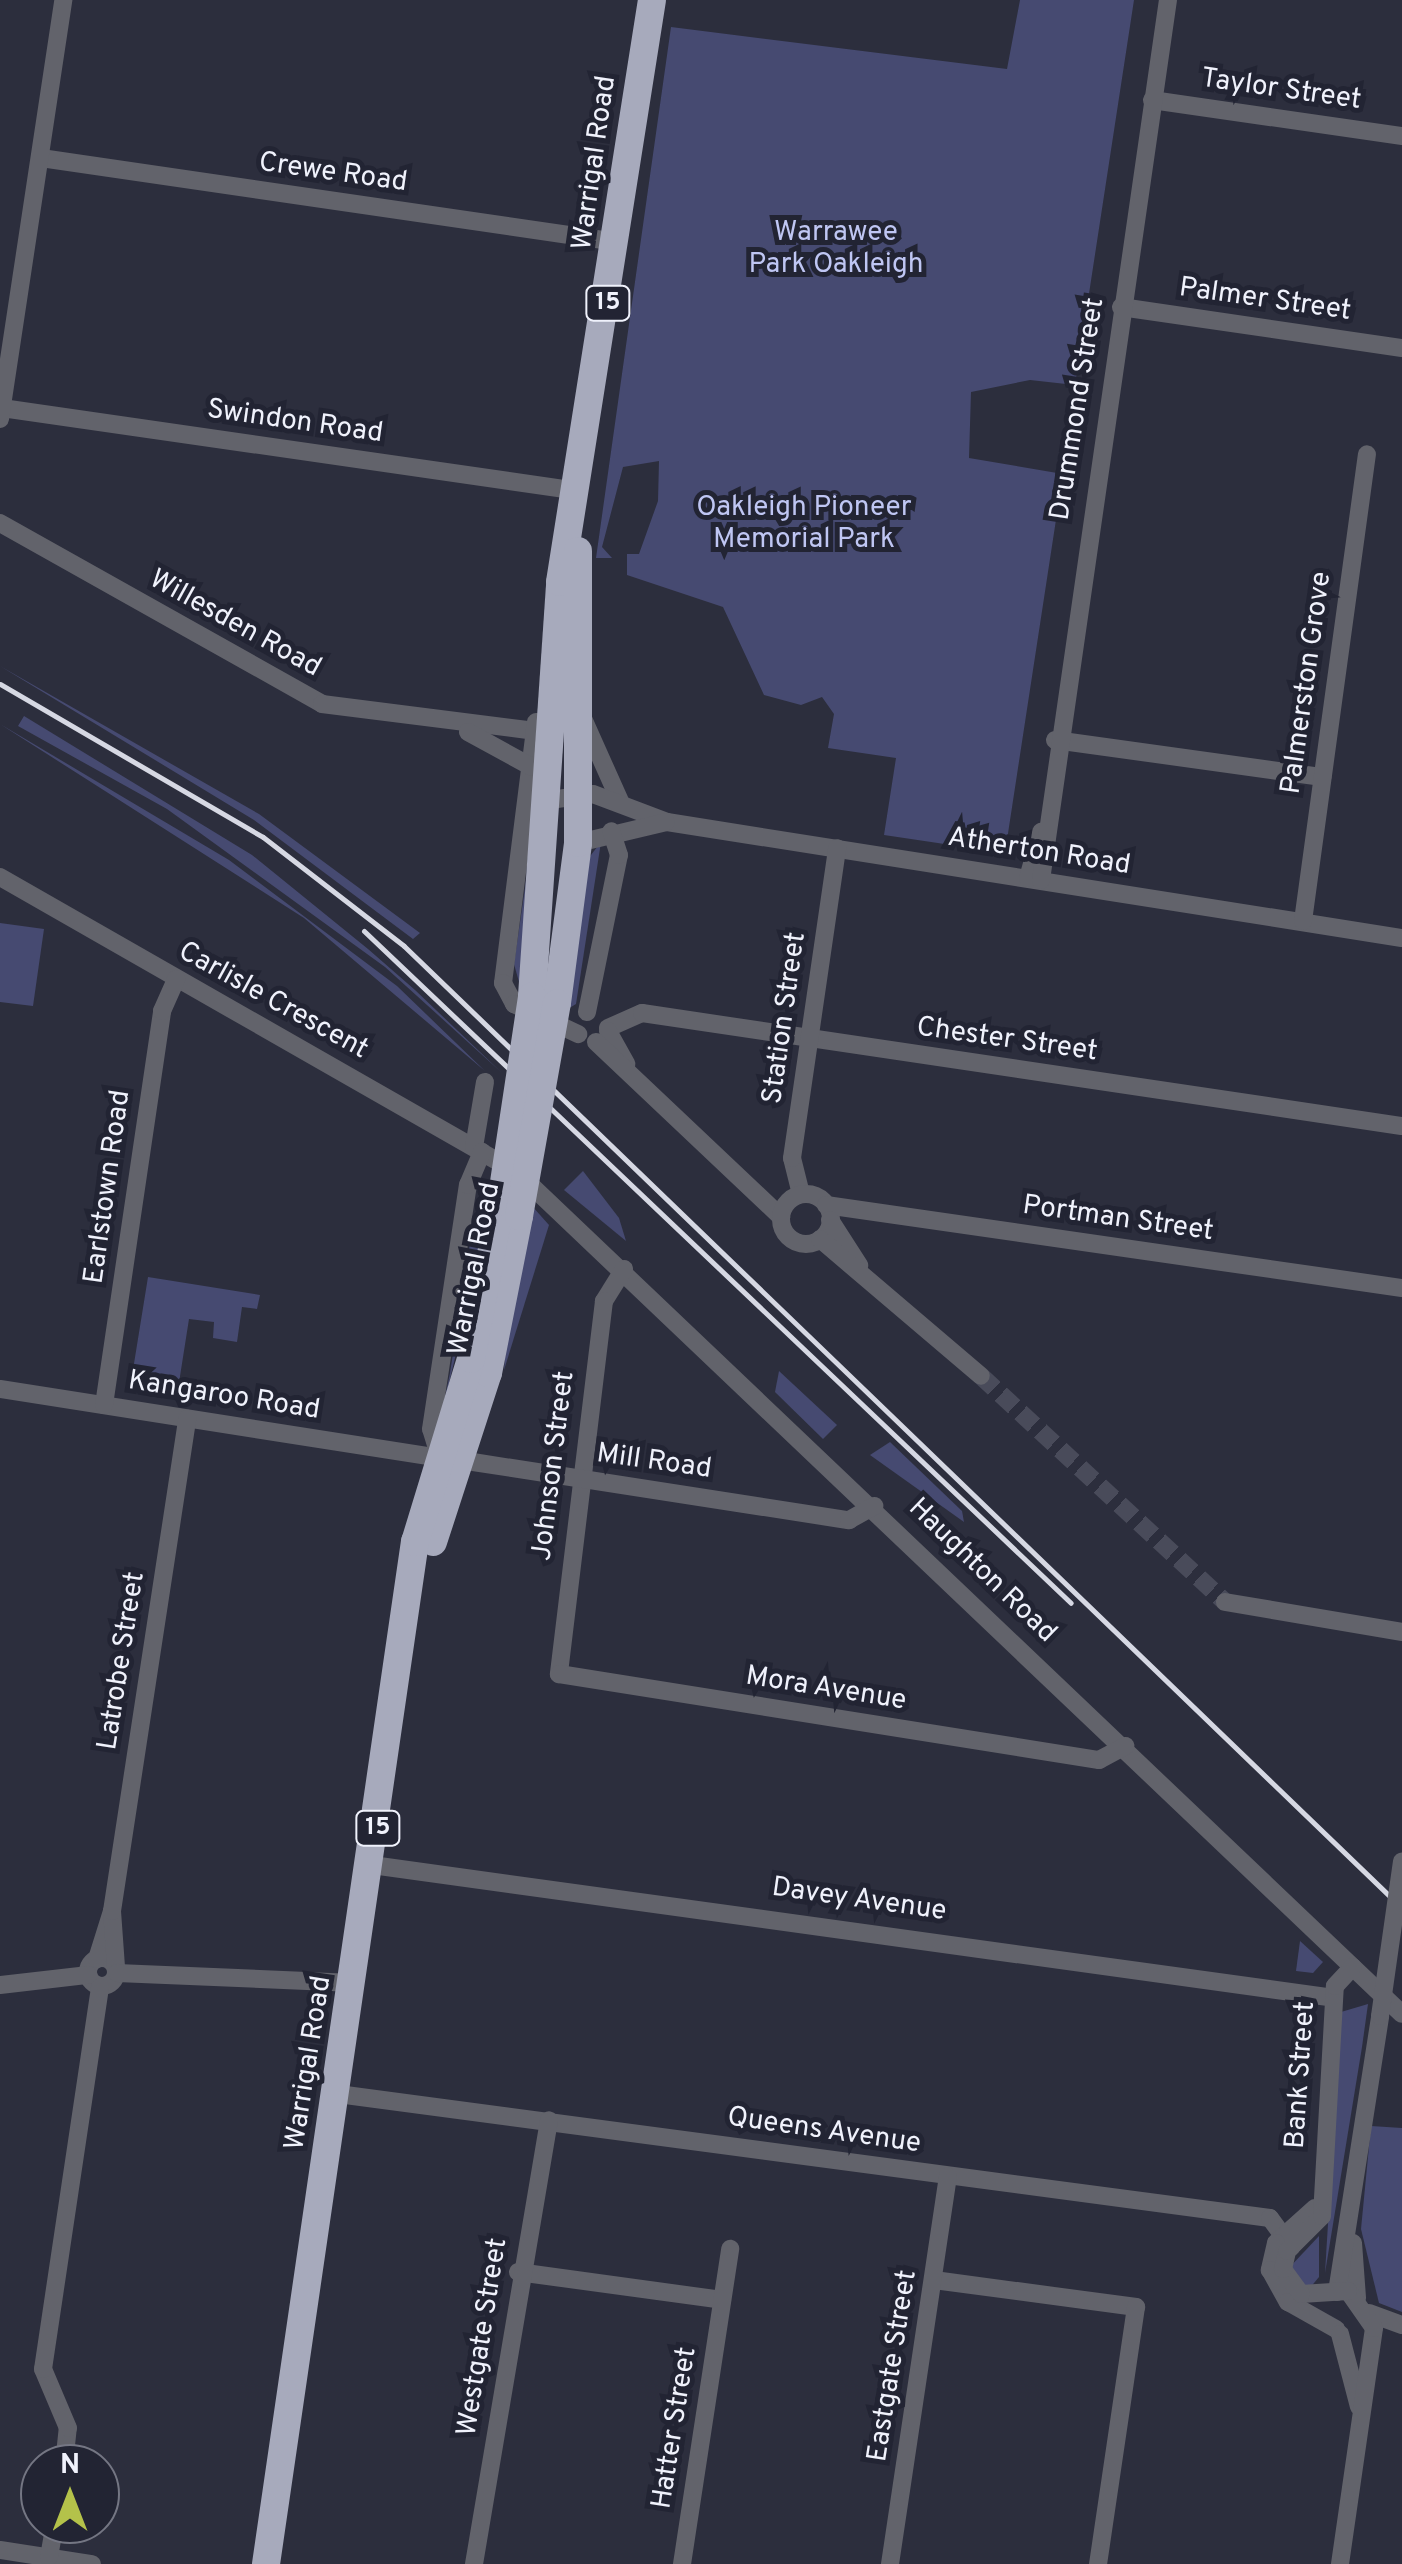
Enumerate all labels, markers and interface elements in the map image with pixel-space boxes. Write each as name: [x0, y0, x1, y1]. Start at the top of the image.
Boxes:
street label: Taylor Street: [1199, 62, 1363, 118]
street label: Warrigal Road: [566, 74, 624, 252]
street label: Crewe Road: [257, 146, 409, 200]
park label: Warrawee Park Oakleigh: [749, 216, 923, 282]
street label: Palmer Street: [1177, 271, 1353, 329]
road number: 15: [583, 283, 633, 323]
street label: Drummond Street: [1044, 295, 1112, 523]
street label: Swindon Road: [205, 393, 385, 451]
park label: Oakleigh Pioneer Memorial Park: [696, 491, 912, 557]
street label: Willesden Road: [143, 563, 327, 685]
street label: Palmerston Grove: [1275, 570, 1339, 796]
street label: Atherton Road: [945, 821, 1133, 883]
street label: Station Street: [756, 930, 814, 1106]
street label: Carlisle Crescent: [172, 935, 374, 1067]
street label: Chester Street: [914, 1011, 1100, 1069]
street label: Earlstown Road: [78, 1088, 138, 1286]
street label: Warrigal Road: [442, 1179, 508, 1359]
street label: Portman Street: [1020, 1189, 1216, 1249]
street label: Kangaroo Road: [126, 1364, 322, 1428]
street label: Johnson Street: [526, 1369, 582, 1563]
street label: Mill Road: [594, 1437, 714, 1487]
street label: Haughton Road: [901, 1492, 1063, 1650]
street label: Latrobe Street: [91, 1569, 153, 1753]
street label: Mora Avenue: [743, 1660, 909, 1718]
road number: 15: [353, 1808, 403, 1848]
street label: Davey Avenue: [769, 1871, 949, 1929]
street label: Warrigal Road: [279, 1973, 339, 2153]
street label: Bank Street: [1279, 2000, 1323, 2150]
street label: Queens Avenue: [725, 2101, 923, 2161]
street label: Westgate Street: [451, 2236, 515, 2438]
street label: Eastgate Street: [861, 2268, 925, 2464]
street label: Hatter Street: [646, 2345, 704, 2511]
north arrow: [20, 2444, 120, 2544]
text: N: [60, 2448, 80, 2484]

